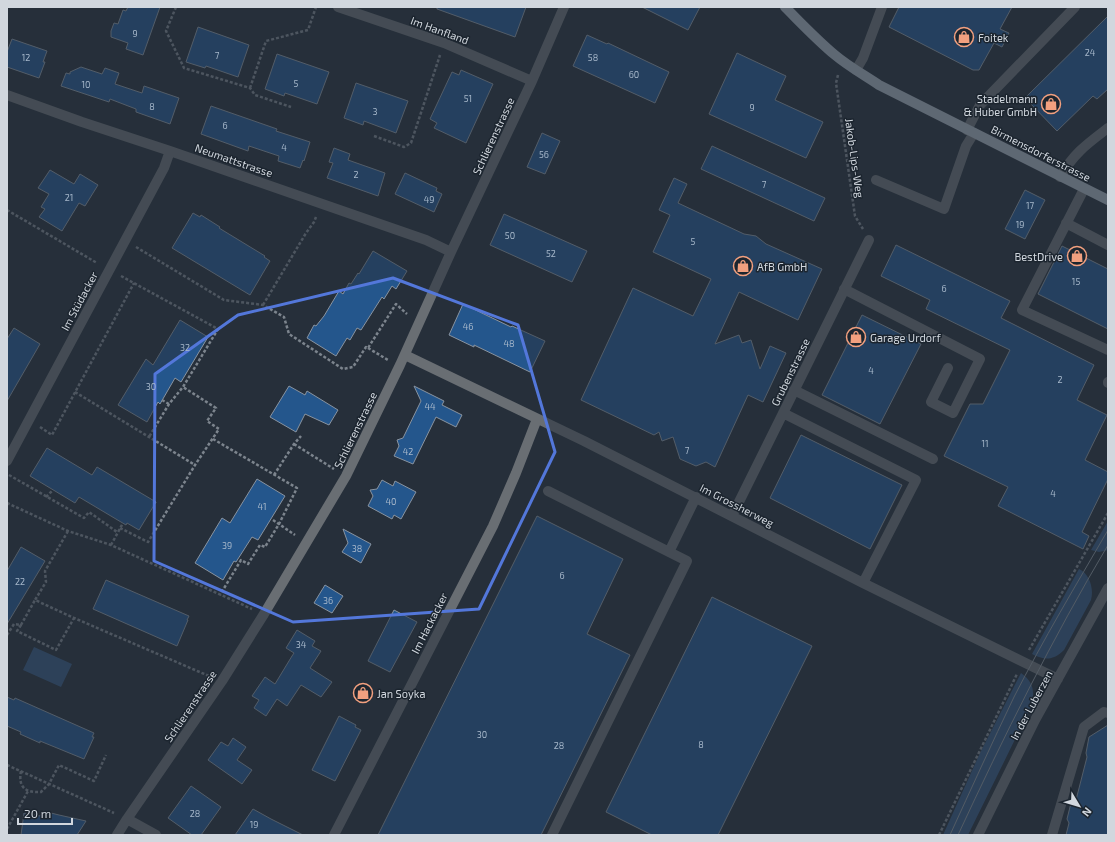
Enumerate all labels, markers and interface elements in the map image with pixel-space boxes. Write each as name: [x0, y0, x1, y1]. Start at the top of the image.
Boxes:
street label: Im Hanfland: [409, 13, 471, 47]
shop icon: Foitek: [953, 26, 975, 48]
house number: 9: [132, 28, 138, 39]
place label: Foitek: [978, 31, 1009, 44]
house number: 24: [1085, 47, 1096, 58]
house number: 7: [215, 50, 220, 61]
house number: 12: [22, 52, 30, 63]
house number: 58: [588, 52, 598, 63]
house number: 60: [629, 69, 639, 80]
house number: 5: [294, 78, 299, 89]
house number: 10: [81, 79, 91, 90]
place label: Stadelmann & Huber GmbH: [963, 92, 1037, 118]
house number: 51: [464, 93, 472, 104]
shop icon: Stadelmann & Huber GmbH: [1040, 93, 1062, 115]
street label: Schlierenstrasse: [469, 95, 517, 177]
house number: 8: [149, 101, 155, 112]
house number: 9: [749, 102, 755, 113]
house number: 3: [372, 106, 378, 117]
street label: Jakob-Lips-Weg: [843, 117, 867, 199]
house number: 6: [222, 120, 228, 131]
street label: Birmensdorferstrasse: [989, 122, 1093, 184]
street label: Neumattstrasse: [193, 141, 275, 179]
house number: 4: [281, 142, 287, 153]
house number: 56: [539, 149, 549, 160]
house number: 2: [353, 169, 359, 180]
house number: 7: [762, 179, 767, 190]
house number: 21: [65, 192, 73, 203]
house number: 49: [424, 194, 434, 205]
house number: 17: [1026, 200, 1034, 211]
house number: 19: [1016, 219, 1024, 230]
house number: 50: [505, 230, 515, 241]
house number: 5: [691, 236, 696, 247]
shop icon: BestDrive: [1066, 245, 1088, 267]
house number: 52: [546, 248, 556, 259]
place label: BestDrive: [1014, 250, 1063, 263]
shop icon: AfB GmbH: [732, 255, 754, 277]
place label: AfB GmbH: [757, 260, 807, 273]
street label: Im Stüdacker: [58, 269, 100, 333]
house number: 15: [1072, 276, 1080, 287]
house number: 6: [941, 283, 947, 294]
house number: 46: [463, 321, 473, 332]
shop icon: Garage Urdorf: [845, 326, 867, 348]
place label: Garage Urdorf: [870, 331, 941, 344]
street label: Grubenstrasse: [768, 336, 812, 408]
house number: 48: [504, 338, 515, 349]
house number: 32: [180, 342, 190, 353]
house number: 4: [868, 365, 874, 376]
house number: 2: [1057, 374, 1063, 385]
house number: 30: [146, 381, 156, 392]
street label: Schlierenstrasse: [331, 389, 379, 470]
house number: 44: [424, 401, 436, 412]
house number: 11: [981, 438, 989, 449]
house number: 7: [685, 445, 690, 456]
house number: 42: [403, 446, 413, 457]
street label: Im Grossherweg: [698, 481, 776, 529]
house number: 4: [1050, 488, 1056, 499]
house number: 40: [386, 496, 396, 507]
house number: 41: [257, 501, 267, 512]
house number: 39: [222, 540, 232, 551]
house number: 38: [352, 543, 362, 554]
house number: 6: [559, 570, 565, 581]
house number: 22: [15, 576, 25, 587]
street label: Im Hackacker: [408, 590, 450, 656]
house number: 36: [323, 595, 333, 606]
house number: 34: [296, 639, 307, 650]
street label: Schlierenstrasse: [161, 668, 219, 744]
street label: In der Luberzen: [1007, 668, 1055, 742]
shop icon: Jan Soyka: [352, 682, 374, 704]
place label: Jan Soyka: [377, 687, 425, 700]
house number: 30: [477, 729, 487, 740]
house number: 8: [698, 739, 704, 750]
house number: 28: [554, 740, 564, 751]
north arrow: [1059, 786, 1099, 826]
scale bar: [18, 800, 72, 826]
text: N: [1080, 805, 1095, 820]
text: 20 m: [24, 806, 51, 820]
house number: 28: [190, 808, 200, 819]
house number: 19: [250, 819, 258, 830]

